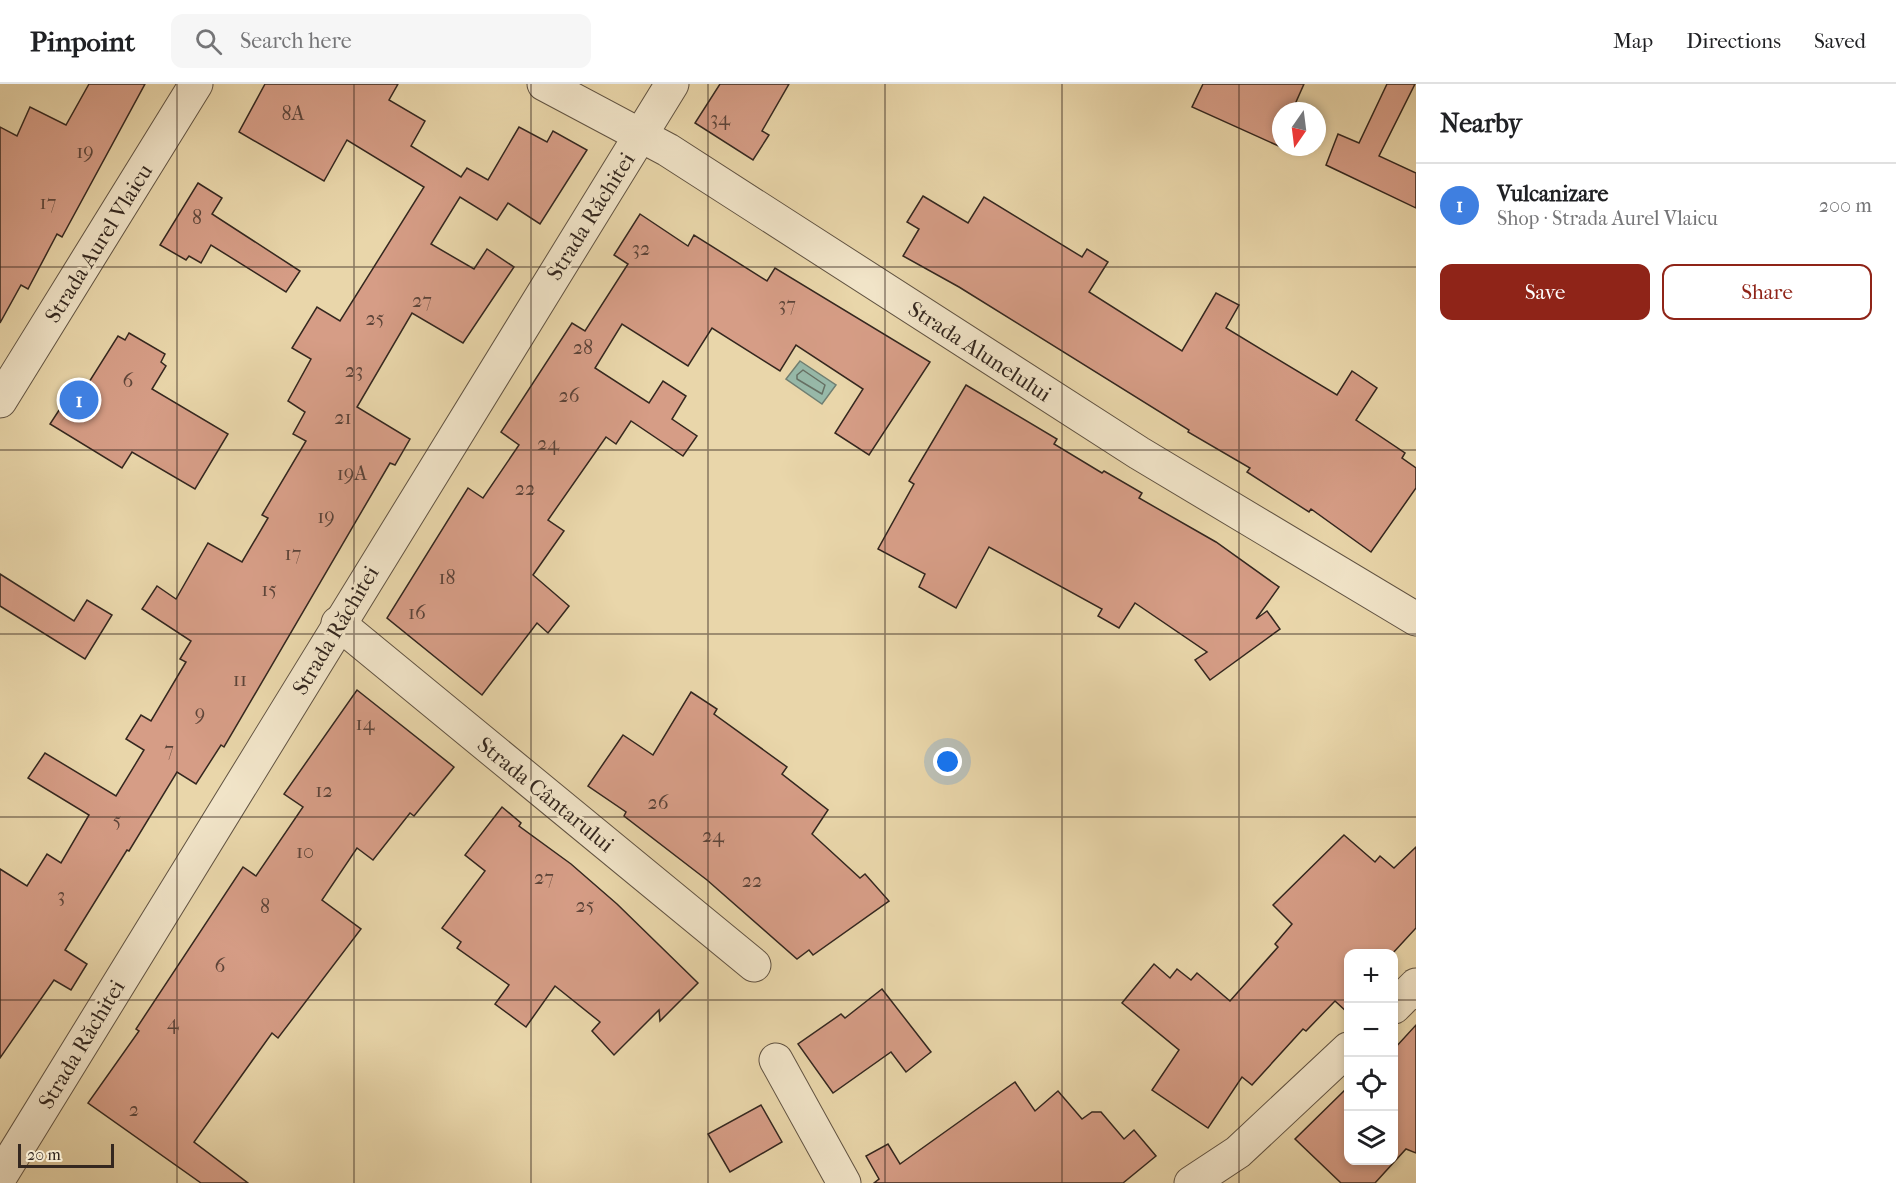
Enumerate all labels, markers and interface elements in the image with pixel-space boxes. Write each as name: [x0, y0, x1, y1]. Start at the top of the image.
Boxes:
search box: [171, 14, 591, 68]
text: Pinpoint: [30, 25, 135, 58]
icon: search: [192, 25, 225, 58]
text: Search here: [240, 28, 352, 54]
text: Map: [1613, 29, 1653, 53]
text: Directions: [1686, 29, 1781, 53]
text: Saved: [1814, 29, 1866, 53]
house number: 8A: [281, 102, 306, 125]
north arrow: [1272, 102, 1326, 156]
house number: 34: [710, 107, 731, 130]
text: Nearby: [1440, 108, 1522, 139]
house number: 19: [76, 140, 94, 163]
street label: Strada Răchitei: [541, 147, 641, 285]
street label: Strada Aurel Vlaicu: [39, 159, 158, 328]
text: Vulcanizare: [1497, 181, 1608, 207]
house number: 17: [40, 191, 57, 214]
text: 1: [1456, 194, 1463, 217]
text: 200 m: [1819, 194, 1872, 217]
house number: 8: [192, 206, 202, 229]
text: Shop · Strada Aurel Vlaicu: [1497, 207, 1718, 230]
house number: 32: [632, 237, 650, 260]
button: Save: [1440, 264, 1650, 320]
button: Share: [1662, 264, 1872, 320]
house number: 27: [412, 289, 432, 312]
house number: 37: [778, 293, 796, 316]
street label: Strada Alunelului: [903, 296, 1056, 408]
house number: 25: [366, 307, 384, 330]
house number: 28: [573, 336, 593, 359]
house number: 23: [345, 359, 363, 382]
house number: 6: [123, 369, 134, 392]
pin: 1: [60, 378, 98, 422]
house number: 26: [558, 384, 580, 407]
house number: 21: [334, 406, 352, 429]
house number: 24: [537, 432, 560, 455]
house number: 19A: [337, 462, 368, 485]
house number: 22: [515, 477, 535, 500]
house number: 19: [317, 505, 335, 528]
house number: 17: [285, 542, 302, 565]
street label: Strada Răchitei: [287, 561, 385, 700]
house number: 18: [438, 566, 456, 589]
house number: 15: [261, 578, 277, 601]
house number: 16: [408, 601, 426, 624]
house number: 11: [233, 668, 247, 691]
house number: 9: [195, 702, 205, 725]
house number: 14: [356, 712, 376, 735]
street label: Strada Cântarului: [472, 732, 619, 858]
house number: 7: [164, 738, 174, 761]
your location: [933, 747, 962, 776]
house number: 12: [315, 779, 333, 802]
house number: 26: [647, 791, 669, 814]
house number: 5: [113, 809, 121, 832]
house number: 24: [702, 824, 725, 847]
house number: 10: [296, 840, 314, 863]
house number: 27: [534, 866, 554, 889]
house number: 22: [742, 869, 762, 892]
house number: 3: [57, 884, 65, 907]
house number: 25: [576, 894, 594, 917]
house number: 8: [260, 895, 270, 918]
map controls: [1344, 949, 1398, 1165]
button: +: [1344, 949, 1398, 1003]
house number: 6: [215, 954, 226, 977]
street label: Strada Răchitei: [33, 975, 131, 1114]
button: −: [1344, 1003, 1398, 1057]
house number: 4: [167, 1011, 180, 1034]
button: locate: [1344, 1057, 1398, 1111]
house number: 2: [129, 1098, 139, 1121]
button: layers: [1344, 1111, 1398, 1165]
scale bar: [18, 1141, 114, 1168]
text: 20 m: [27, 1145, 61, 1164]

